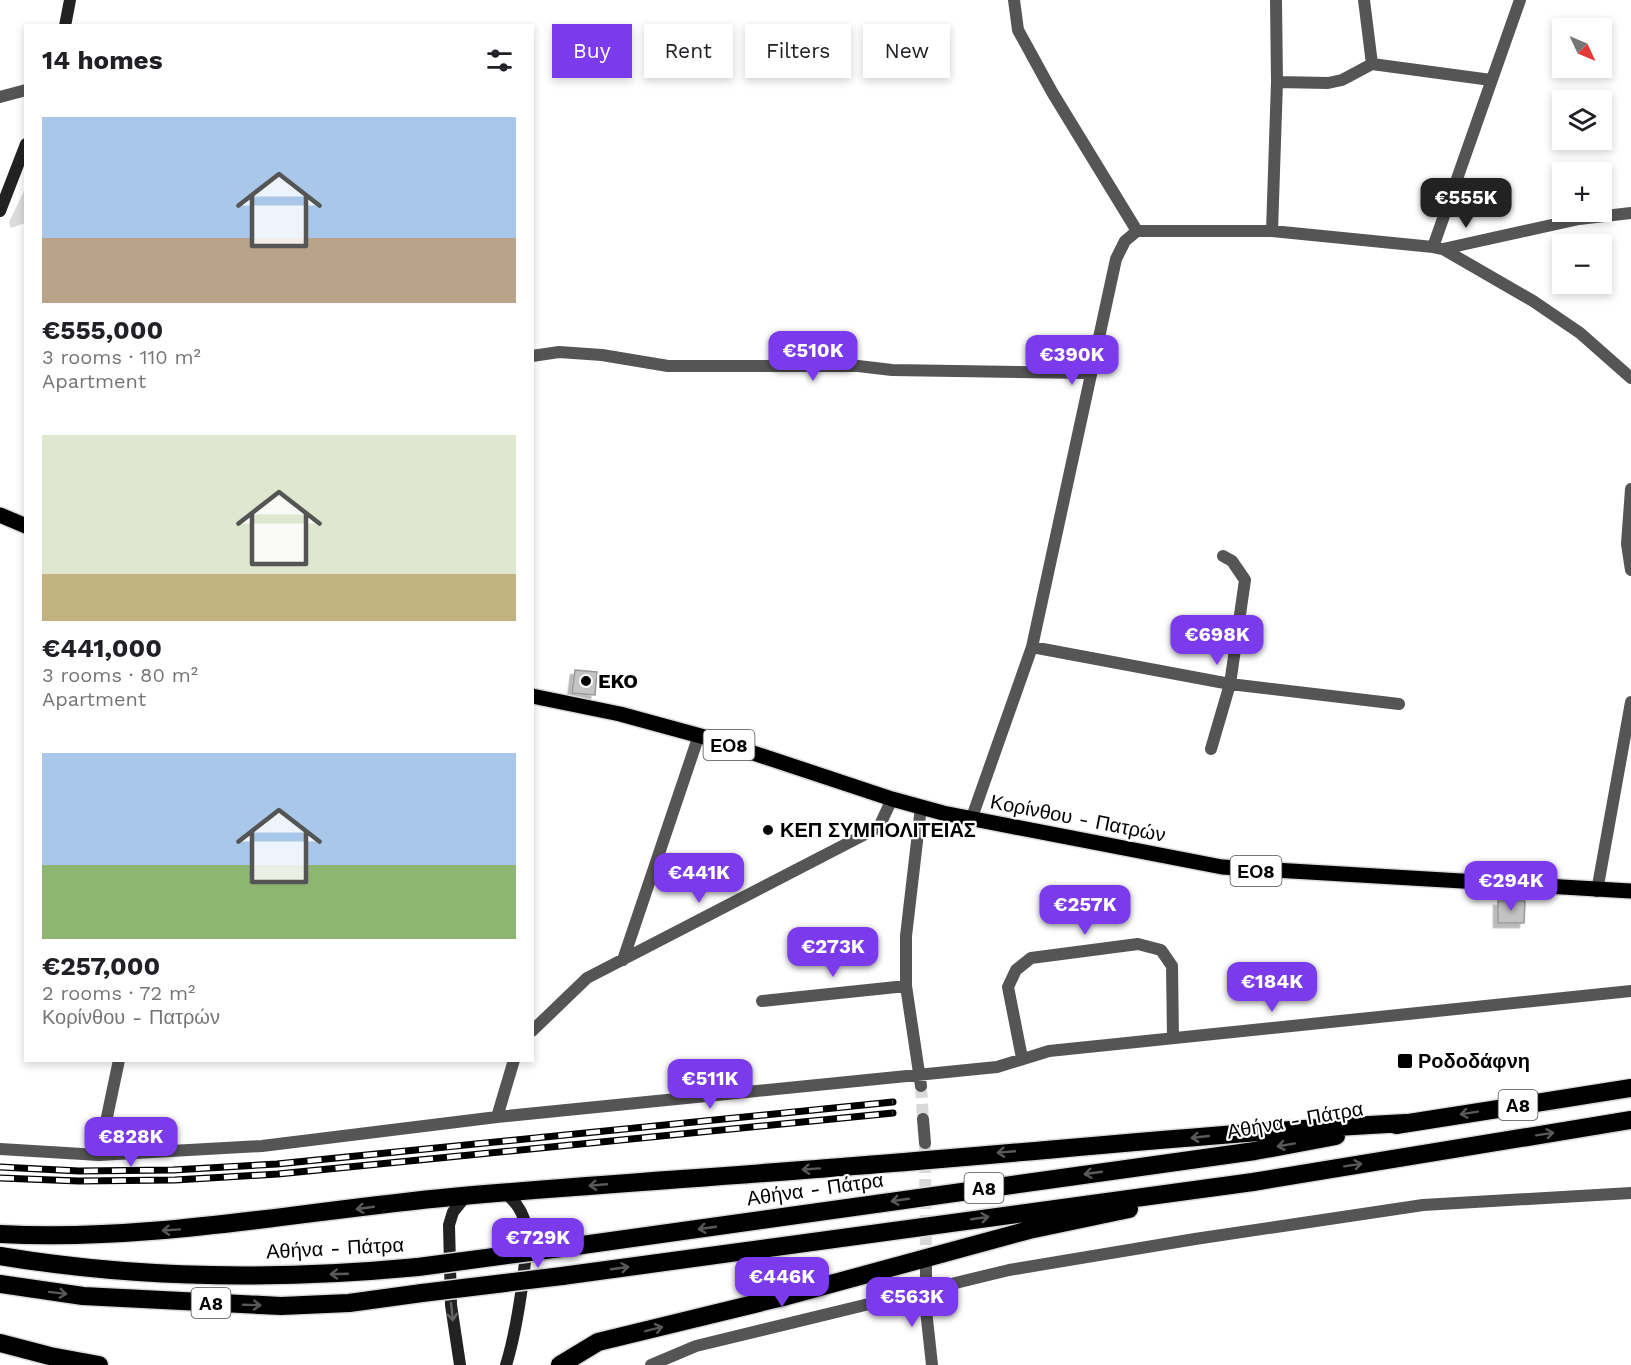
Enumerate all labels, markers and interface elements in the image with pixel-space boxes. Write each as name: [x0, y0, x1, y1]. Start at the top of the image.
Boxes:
north arrow: [1552, 18, 1612, 78]
map controls: [1552, 18, 1612, 294]
chip: Buy: [552, 24, 632, 78]
chip: Rent: [644, 24, 733, 78]
chip: Filters: [745, 24, 851, 78]
chip: New: [863, 24, 950, 78]
icon: filters: [483, 44, 516, 77]
text: 14 homes: [42, 45, 163, 75]
button: layers: [1552, 90, 1612, 150]
icon: home: [225, 156, 333, 264]
button: +: [1552, 162, 1612, 222]
pin: €555K: [1424, 178, 1508, 229]
text: €555K: [1435, 185, 1497, 209]
button: −: [1552, 234, 1612, 294]
text: €555,000: [42, 315, 163, 345]
pin: €510K: [771, 331, 855, 382]
pin: €390K: [1030, 335, 1114, 386]
text: €510K: [782, 338, 844, 362]
text: €390K: [1040, 342, 1104, 366]
text: 3 rooms · 110 m²: [42, 345, 201, 369]
text: Apartment: [42, 369, 146, 393]
icon: home: [225, 474, 333, 582]
pin: €698K: [1175, 615, 1259, 666]
text: €698K: [1184, 622, 1250, 646]
text: €441,000: [42, 633, 162, 663]
text: 3 rooms · 80 m²: [42, 663, 198, 687]
place label: EKO: [598, 669, 638, 693]
marker: EKO: [579, 674, 593, 688]
text: Apartment: [42, 687, 146, 711]
road number: ΕΟ8: [704, 730, 754, 760]
street label: Κορίνθου - Πατρών: [988, 789, 1168, 847]
icon: home: [225, 792, 333, 900]
place label: ΚΕΠ ΣΥΜΠΟΛΙΤΕΙΑΣ: [780, 818, 976, 842]
marker: ΚΕΠ ΣΥΜΠΟΛΙΤΕΙΑΣ: [761, 823, 775, 837]
pin: €441K: [657, 853, 741, 904]
road number: ΕΟ8: [1230, 856, 1282, 886]
text: €441K: [668, 860, 730, 884]
pin: €294K: [1469, 861, 1553, 912]
text: €294K: [1478, 868, 1544, 892]
pin: €257K: [1043, 885, 1127, 936]
text: €257K: [1053, 892, 1117, 916]
pin: €273K: [791, 927, 875, 978]
text: €273K: [801, 934, 865, 958]
text: €257,000: [42, 951, 160, 981]
pin: €184K: [1230, 962, 1314, 1013]
text: €184K: [1241, 969, 1303, 993]
text: 2 rooms · 72 m²: [42, 981, 195, 1005]
text: Κορίνθου - Πατρών: [42, 1005, 220, 1029]
place label: Ροδοδάφνη: [1418, 1049, 1530, 1073]
marker: Ροδοδάφνη: [1396, 1052, 1414, 1070]
pin: €511K: [668, 1059, 752, 1110]
text: €511K: [682, 1066, 738, 1090]
road number: Α8: [1498, 1090, 1538, 1120]
street label: Αθήνα - Πάτρα: [1225, 1096, 1365, 1144]
one-way arrow: [1460, 1108, 1480, 1119]
pin: €828K: [89, 1117, 173, 1168]
text: €828K: [99, 1124, 163, 1148]
one-way arrow: [1535, 1129, 1554, 1140]
one-way arrow: [1191, 1132, 1210, 1143]
one-way arrow: [1277, 1140, 1297, 1151]
one-way arrow: [996, 1147, 1016, 1158]
one-way arrow: [1342, 1160, 1362, 1171]
one-way arrow: [802, 1164, 822, 1175]
street label: Αθήνα - Πάτρα: [745, 1168, 885, 1210]
one-way arrow: [1084, 1168, 1104, 1179]
road number: Α8: [964, 1173, 1004, 1203]
one-way arrow: [589, 1180, 608, 1191]
one-way arrow: [891, 1194, 911, 1205]
one-way arrow: [356, 1202, 375, 1213]
one-way arrow: [969, 1213, 989, 1224]
pin: €729K: [496, 1218, 580, 1269]
one-way arrow: [698, 1222, 717, 1233]
one-way arrow: [162, 1225, 182, 1236]
text: €729K: [506, 1225, 570, 1249]
street label: Αθήνα - Πάτρα: [266, 1232, 404, 1264]
pin: €446K: [740, 1257, 824, 1308]
one-way arrow: [610, 1263, 629, 1274]
text: €446K: [749, 1264, 815, 1288]
one-way arrow: [330, 1268, 350, 1280]
pin: €563K: [870, 1277, 954, 1328]
text: €563K: [880, 1284, 944, 1308]
one-way arrow: [47, 1288, 67, 1299]
road number: Α8: [192, 1288, 230, 1318]
one-way arrow: [242, 1299, 262, 1310]
one-way arrow: [447, 1301, 458, 1321]
one-way arrow: [645, 1322, 664, 1334]

